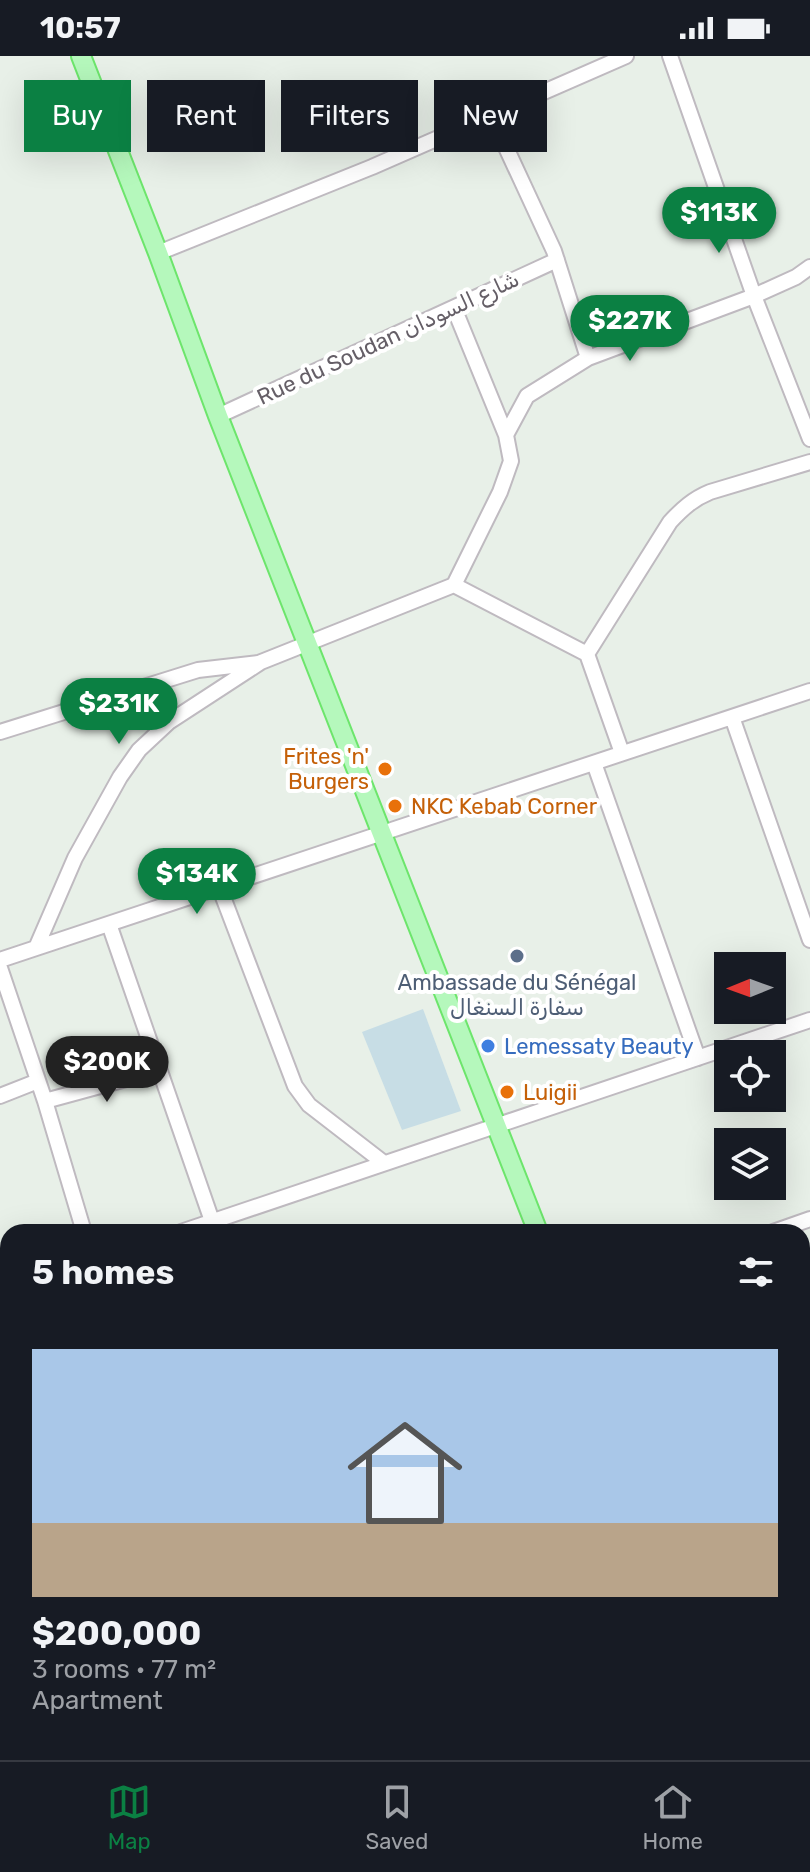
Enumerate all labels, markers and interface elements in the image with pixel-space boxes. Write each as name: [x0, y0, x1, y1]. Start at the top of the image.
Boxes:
text: 10:57: [40, 10, 121, 46]
chip: Buy: [24, 80, 131, 152]
chip: Rent: [147, 80, 265, 152]
chip: Filters: [281, 80, 418, 152]
chip: New: [434, 80, 547, 152]
pin: $113K: [663, 187, 775, 255]
text: $113K: [680, 197, 758, 228]
street label: Rue du Soudan شارع السودان: [253, 265, 524, 413]
pin: $227K: [574, 295, 686, 363]
text: $227K: [588, 305, 672, 336]
pin: $231K: [63, 678, 175, 746]
text: $231K: [78, 688, 160, 719]
place label: Frites 'n' Burgers: [283, 743, 369, 795]
marker: Frites 'n' Burgers: [376, 760, 394, 778]
place label: NKC Kebab Corner: [411, 793, 598, 820]
marker: NKC Kebab Corner: [386, 797, 404, 815]
pin: $134K: [141, 848, 253, 916]
text: $134K: [156, 858, 238, 889]
marker: Ambassade du Sénégal سفارة السنغال: [508, 947, 526, 965]
north arrow: [714, 952, 786, 1024]
map controls: [714, 952, 786, 1200]
place label: Ambassade du Sénégal سفارة السنغال: [398, 969, 636, 1021]
place label: Lemessaty Beauty: [504, 1033, 694, 1060]
pin: $200K: [51, 1036, 163, 1104]
marker: Lemessaty Beauty: [479, 1037, 497, 1055]
button: locate: [714, 1040, 786, 1112]
text: $200K: [64, 1046, 150, 1077]
place label: Luigii: [523, 1079, 577, 1106]
marker: Luigii: [498, 1083, 516, 1101]
button: layers: [714, 1128, 786, 1200]
icon: filters: [734, 1250, 778, 1294]
text: 5 homes: [32, 1252, 174, 1293]
icon: home: [333, 1401, 477, 1545]
text: $200,000: [32, 1613, 201, 1654]
text: 3 rooms · 77 m²: [32, 1654, 216, 1685]
text: Apartment: [32, 1685, 163, 1716]
tab: Map: [107, 1780, 151, 1855]
tab: Saved: [365, 1780, 428, 1855]
tab: Home: [643, 1780, 703, 1855]

